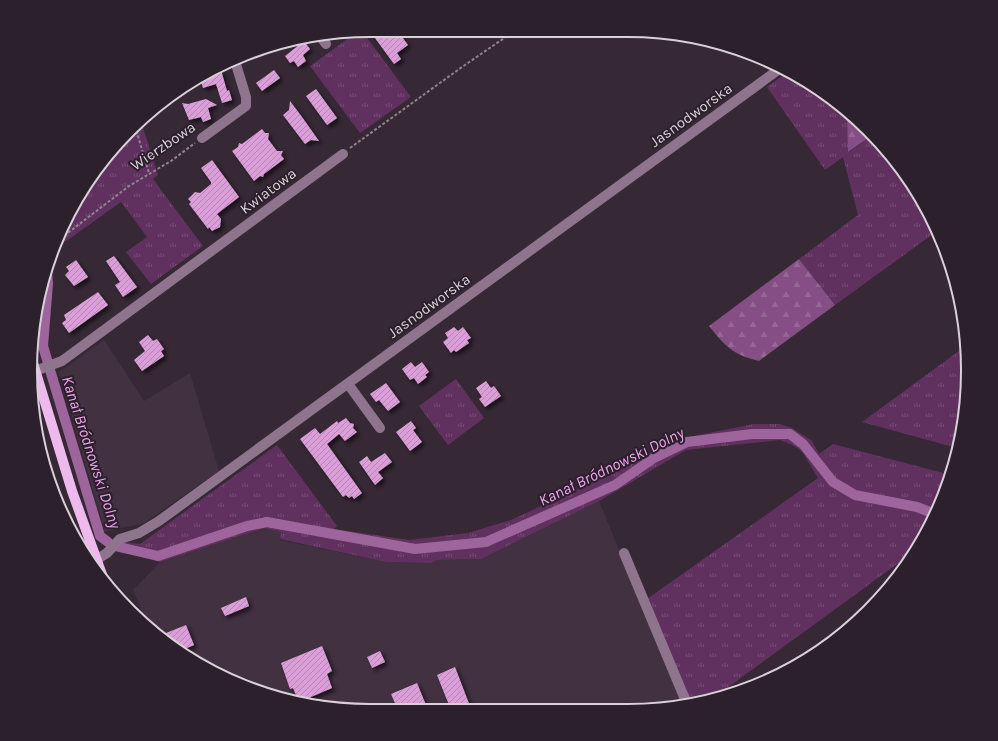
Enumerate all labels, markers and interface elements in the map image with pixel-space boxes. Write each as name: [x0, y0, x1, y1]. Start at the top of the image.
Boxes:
street label: Jasnodworska: [646, 79, 736, 151]
street label: Wierzbowa: [127, 118, 199, 174]
street label: Kwiatowa: [236, 164, 300, 218]
street label: Jasnodworska: [384, 270, 474, 342]
water label: Kanał Bródnowski Dolny: [58, 373, 126, 532]
water label: Kanał Bródnowski Dolny: [535, 423, 688, 510]

